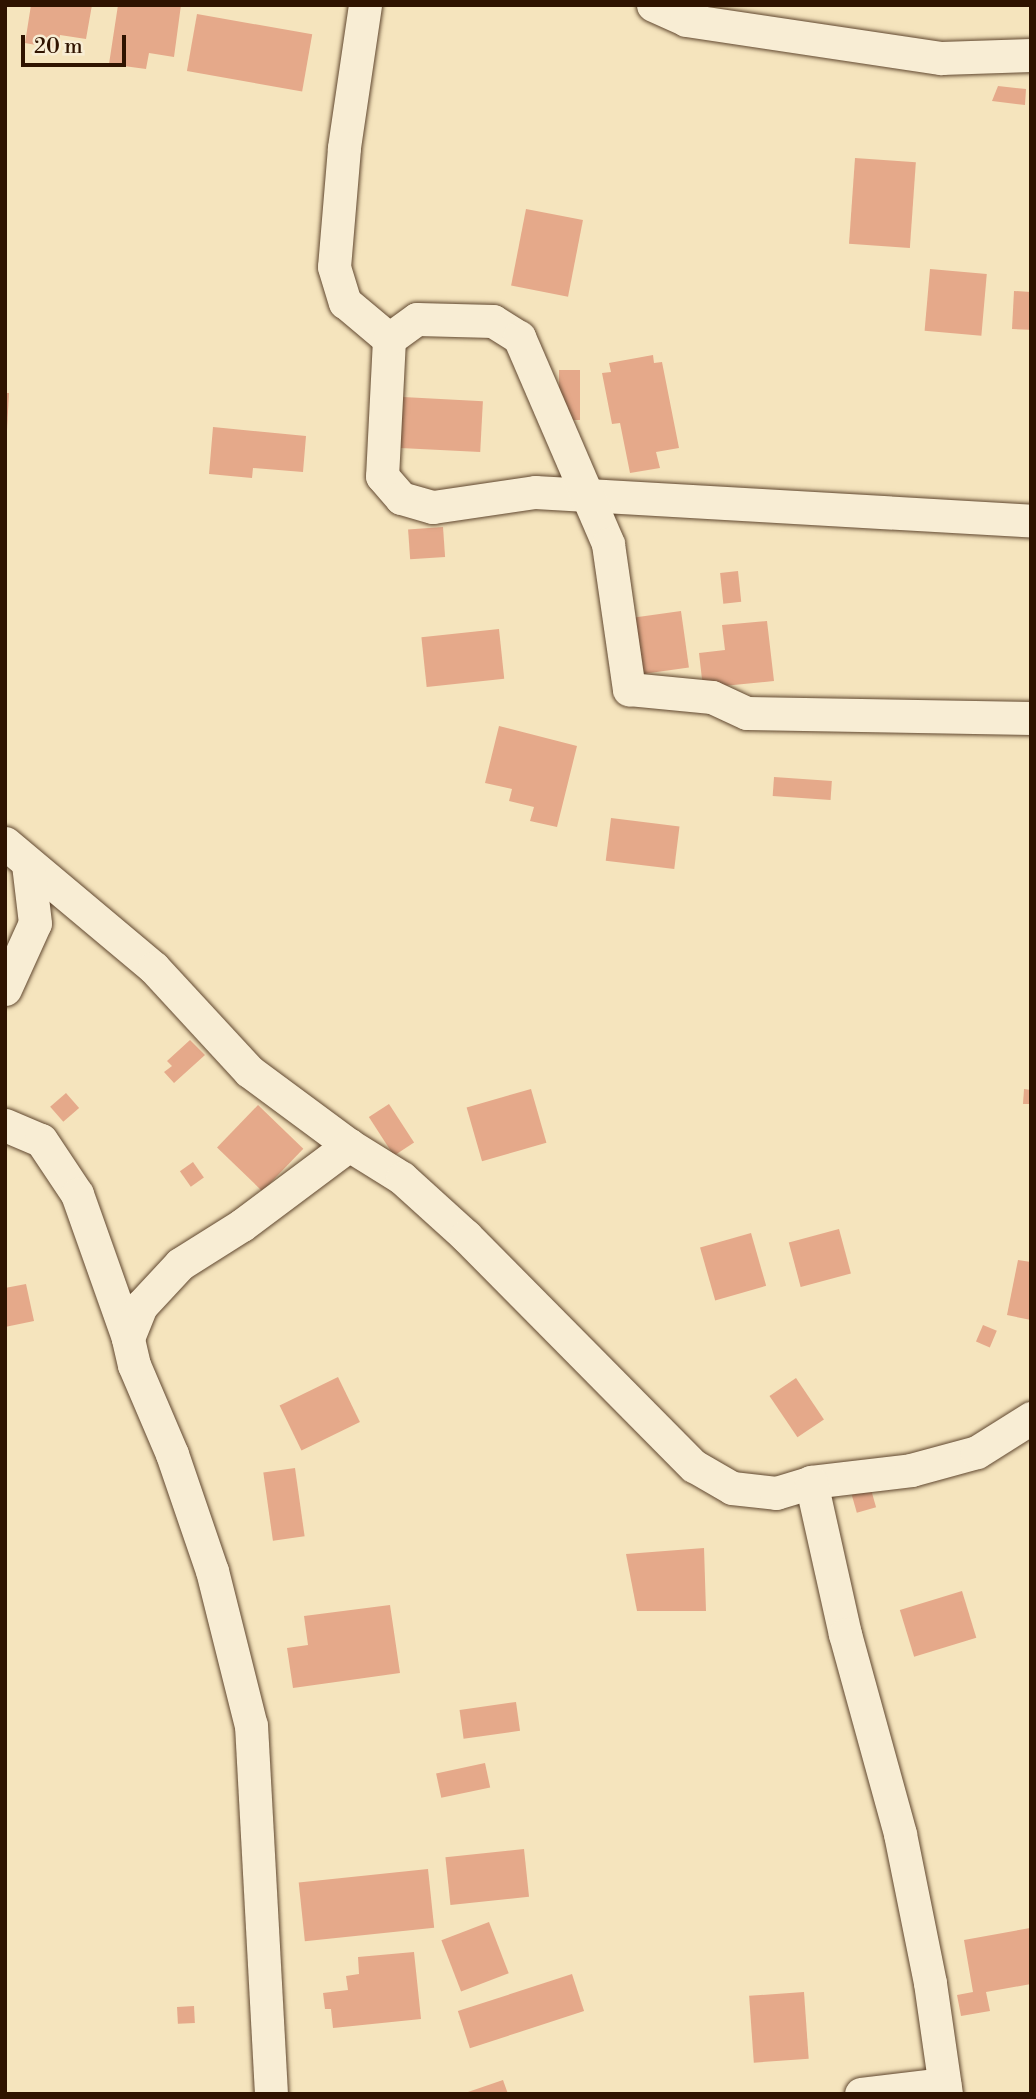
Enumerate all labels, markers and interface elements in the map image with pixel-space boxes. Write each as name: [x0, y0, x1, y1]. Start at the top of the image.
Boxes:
scale bar: [24, 21, 130, 65]
text: 20 m: [34, 34, 83, 60]

